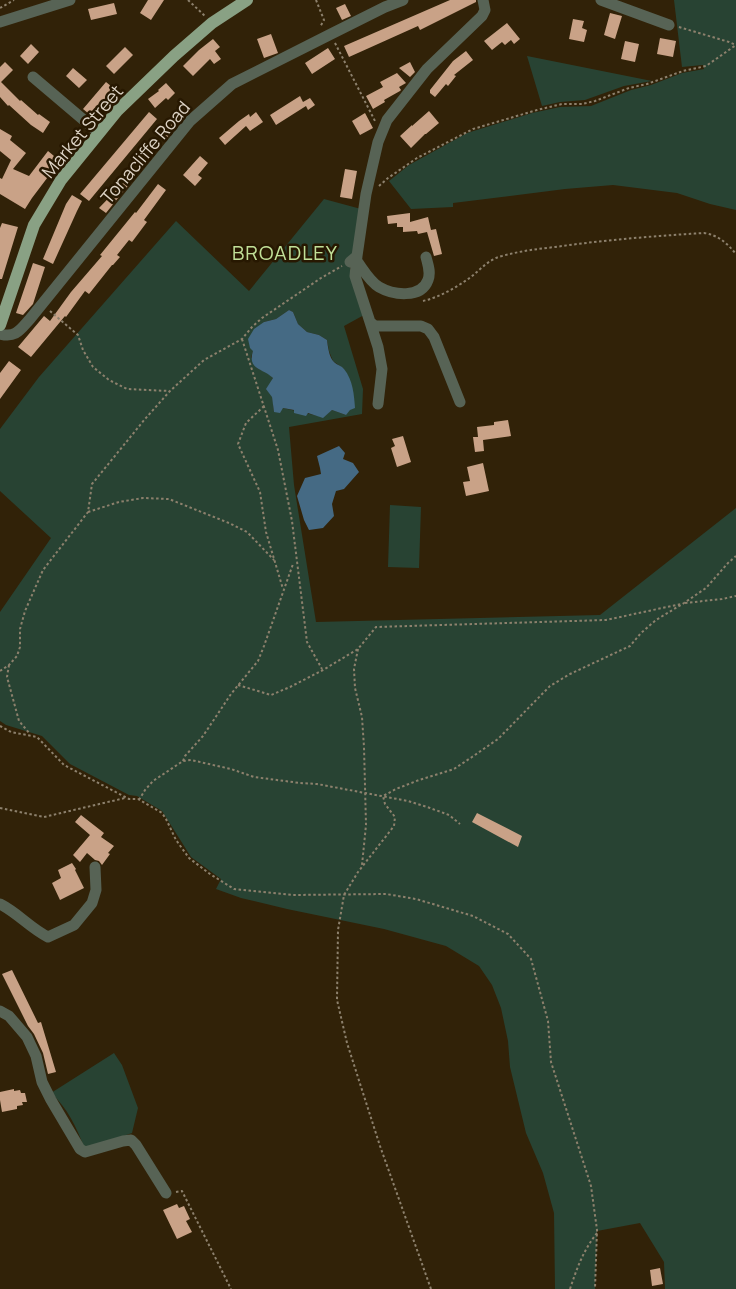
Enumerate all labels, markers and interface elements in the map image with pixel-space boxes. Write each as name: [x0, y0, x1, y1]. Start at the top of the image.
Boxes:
street label: Market Street: [36, 79, 128, 183]
street label: Tonacliffe Road: [95, 96, 195, 208]
district label: BROADLEY: [232, 239, 338, 266]

